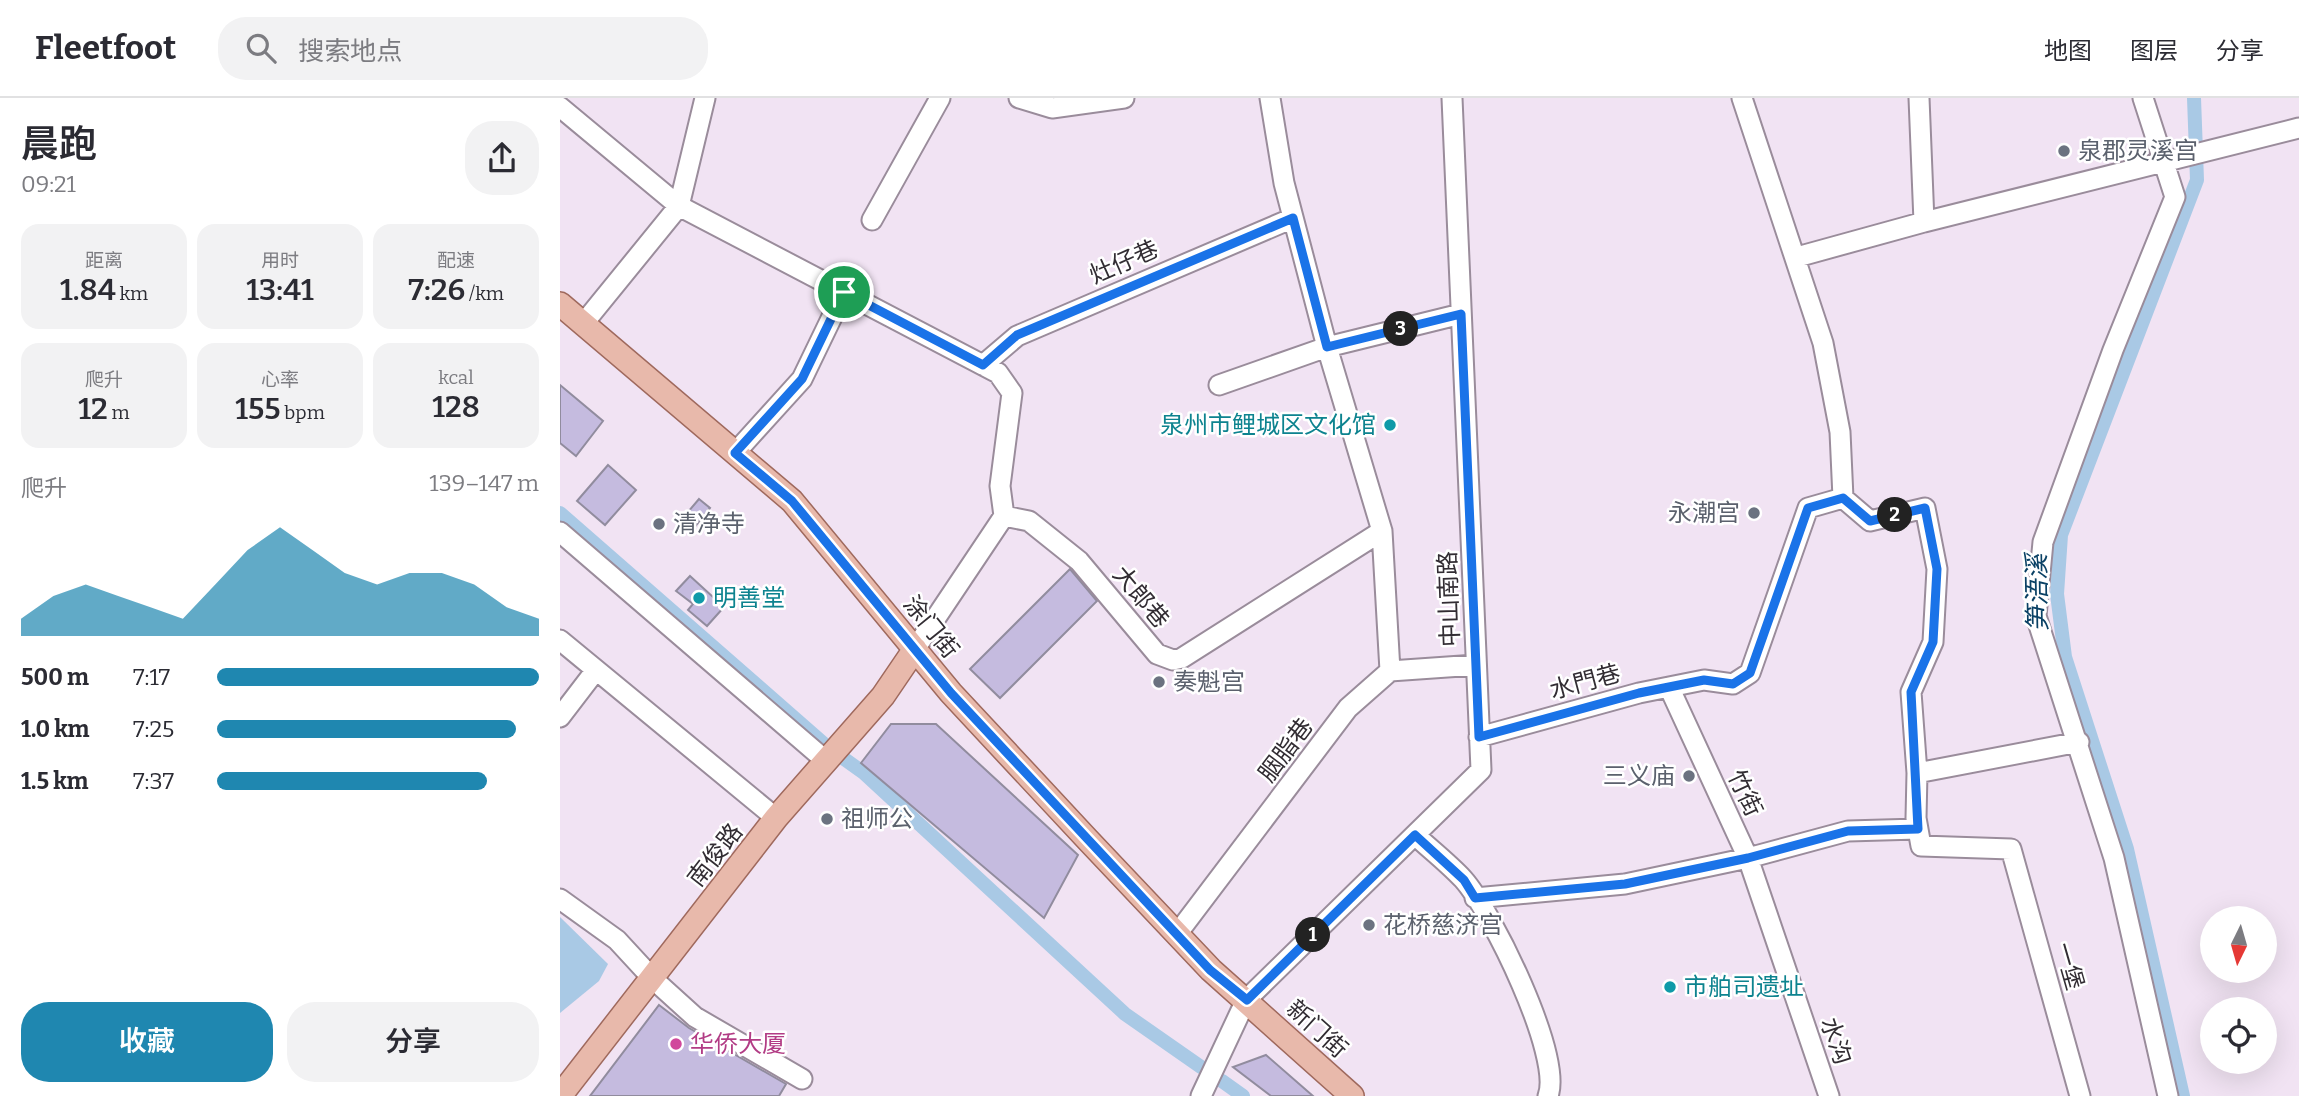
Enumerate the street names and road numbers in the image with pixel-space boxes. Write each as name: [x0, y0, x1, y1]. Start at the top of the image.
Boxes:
street label: 灶仔巷: [1085, 235, 1163, 289]
street label: 中山南路: [1433, 551, 1465, 647]
street label: 大郎巷: [1107, 560, 1175, 634]
street label: 涂门街: [897, 590, 965, 664]
street label: 水門巷: [1547, 659, 1623, 705]
street label: 胭脂巷: [1253, 713, 1319, 787]
street label: 竹街: [1722, 765, 1768, 821]
street label: 南俊路: [682, 818, 748, 892]
street label: 一堡: [2049, 939, 2089, 993]
street label: 新门街: [1281, 995, 1353, 1063]
street label: 水沟: [1815, 1014, 1857, 1068]

